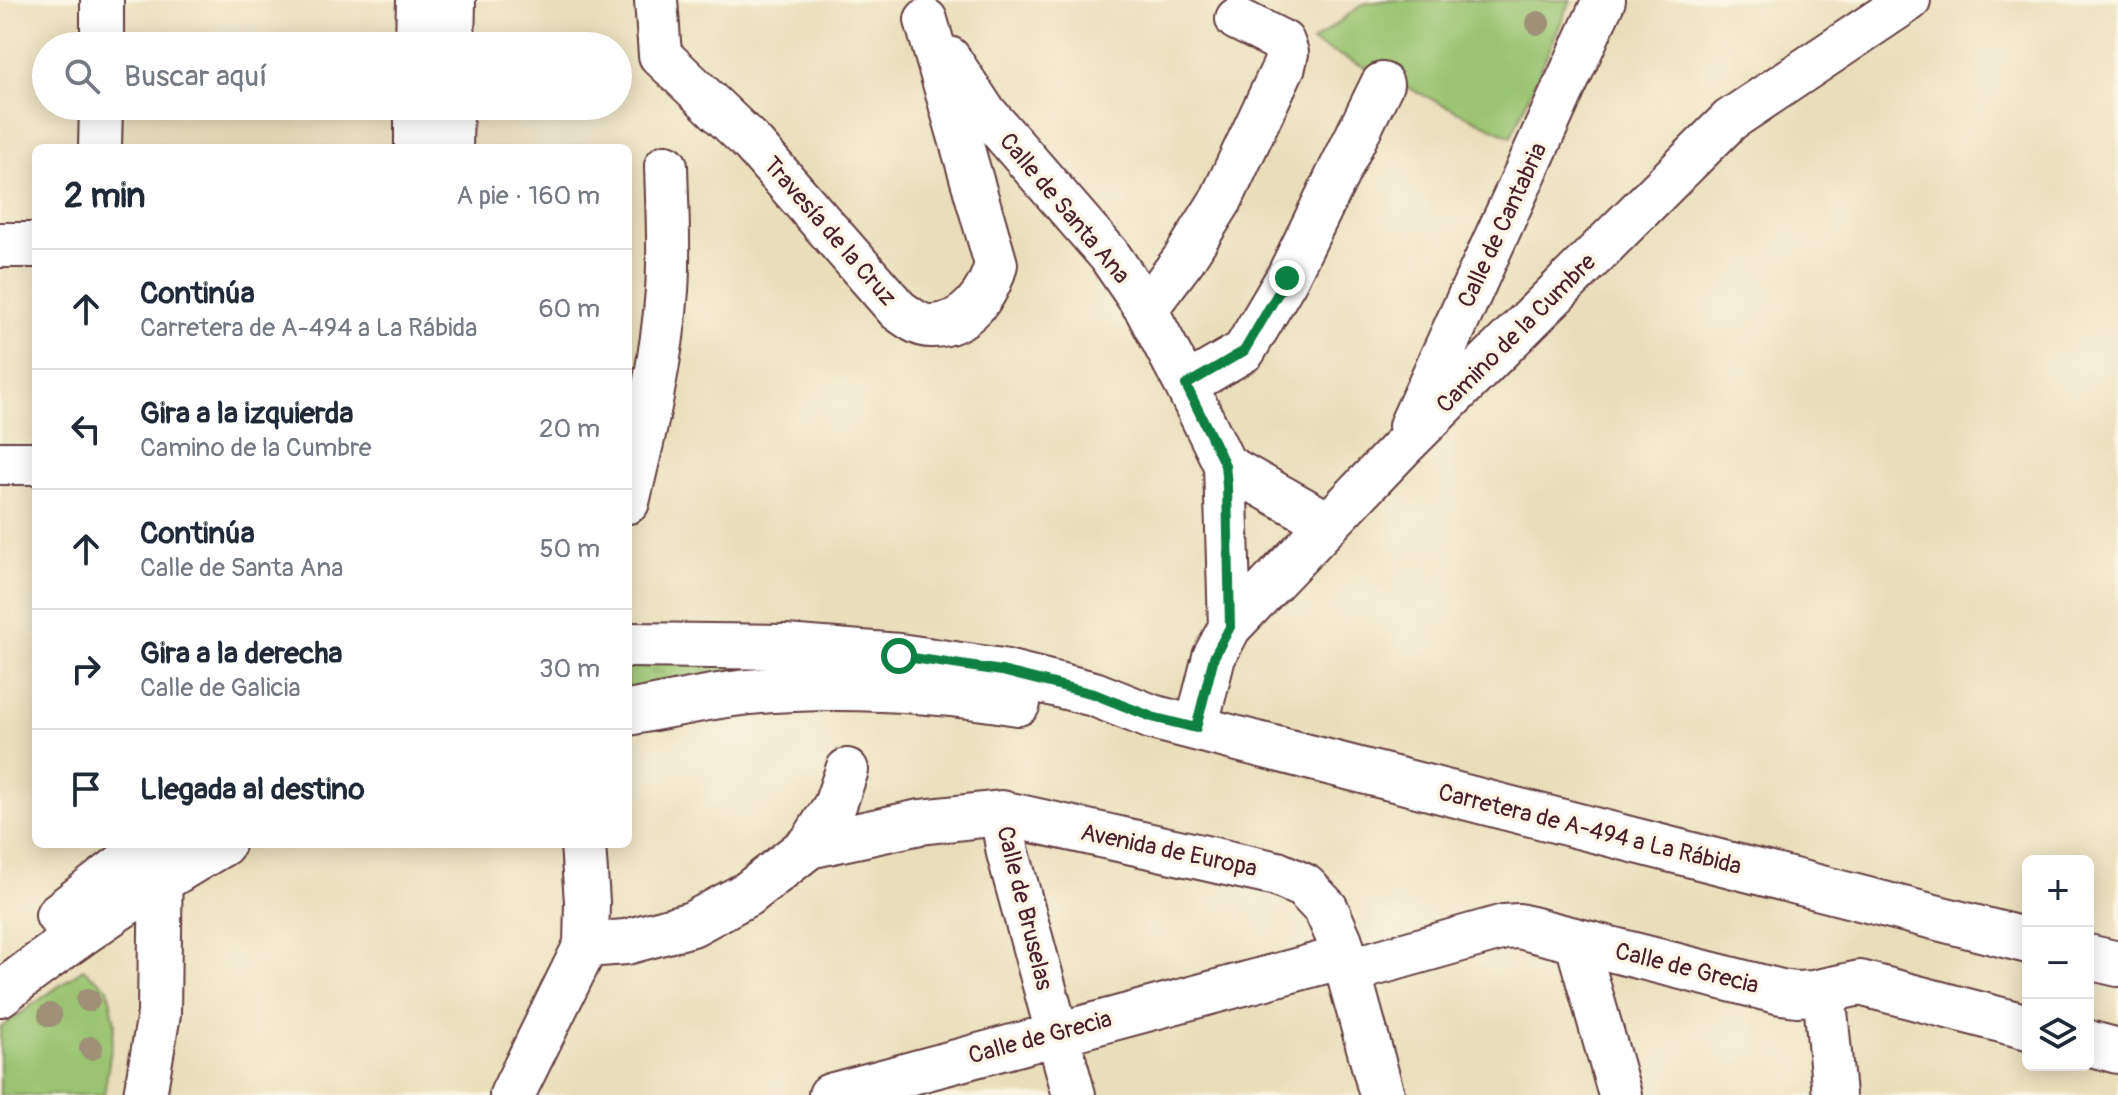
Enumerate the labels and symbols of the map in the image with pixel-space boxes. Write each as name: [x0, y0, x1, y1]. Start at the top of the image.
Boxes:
street label: Calle de Santa Ana: [993, 127, 1136, 290]
street label: Calle de Cantabria: [1452, 138, 1553, 312]
street label: Travesía de la Cruz: [757, 151, 902, 312]
street label: Camino de la Cumbre: [1431, 247, 1602, 419]
route end: [1269, 260, 1305, 296]
route start: [881, 638, 917, 674]
street label: Carretera de A-494 a La Rábida: [1435, 778, 1745, 881]
street label: Avenida de Europa: [1078, 818, 1260, 883]
street label: Calle de Bruselas: [990, 823, 1059, 993]
street label: Calle de Grecia: [1612, 937, 1762, 1000]
street label: Calle de Grecia: [965, 1004, 1115, 1071]

